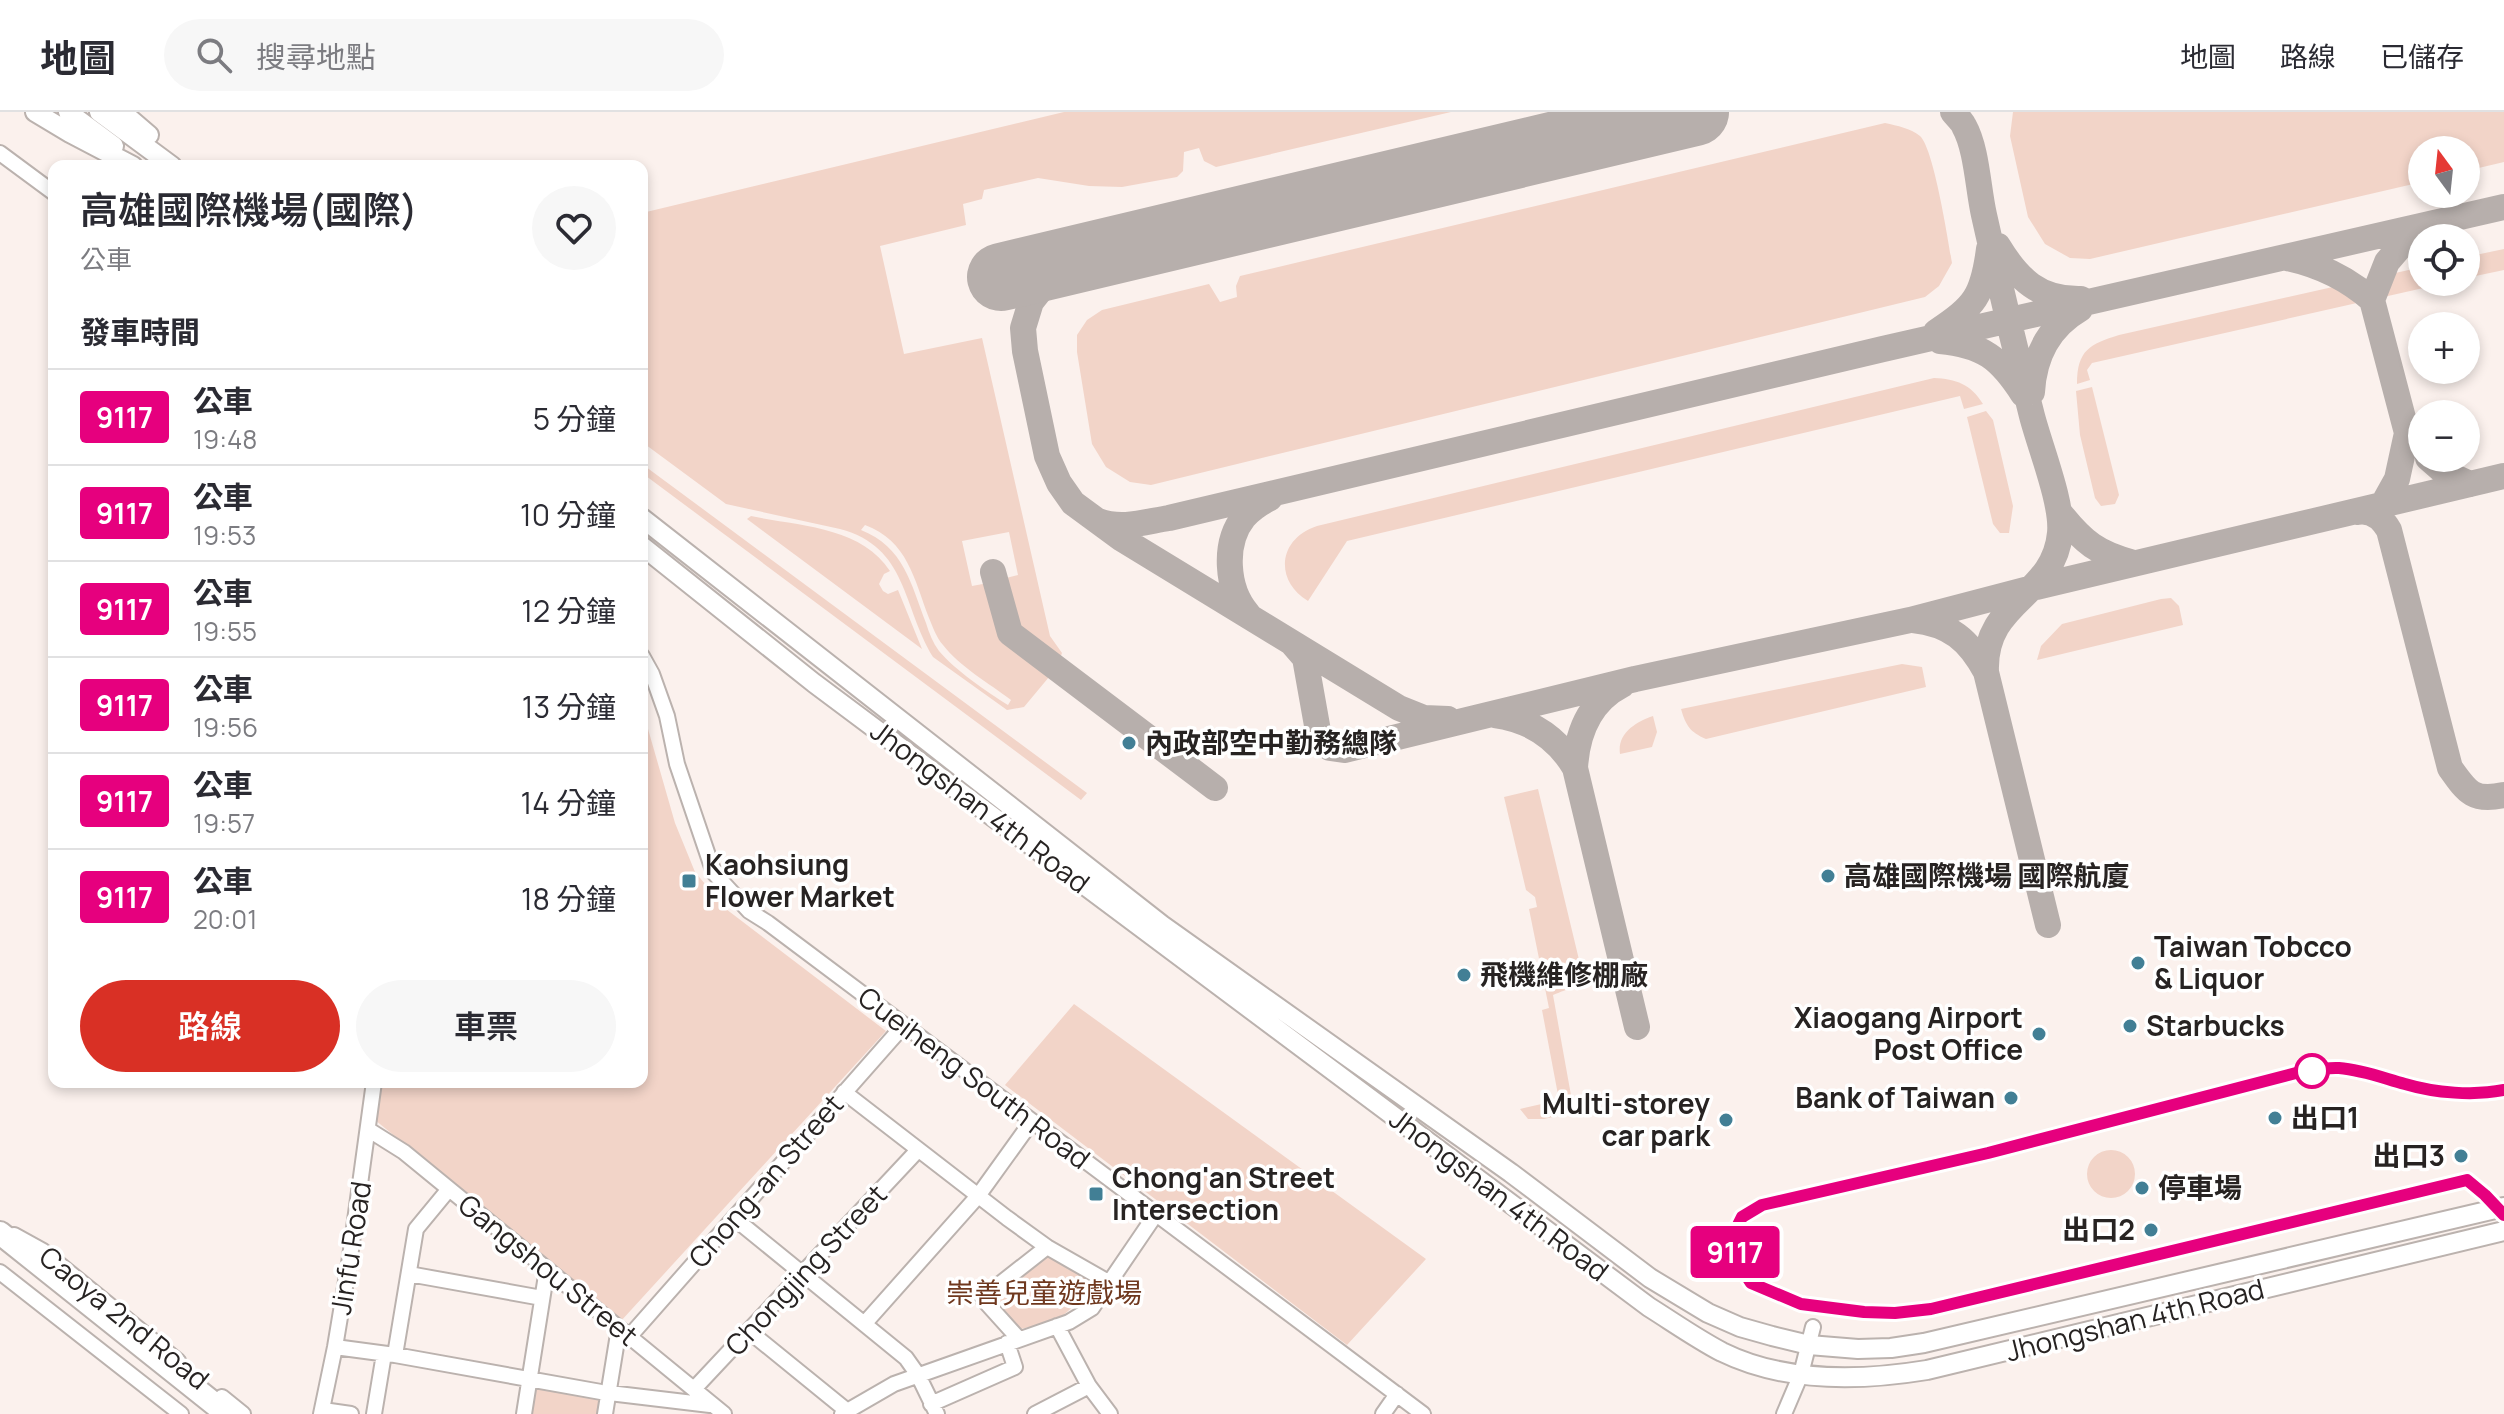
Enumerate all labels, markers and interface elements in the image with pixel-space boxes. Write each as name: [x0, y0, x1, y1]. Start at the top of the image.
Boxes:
search box: [164, 19, 724, 91]
text: 地圖: [40, 31, 116, 83]
icon: search: [192, 33, 236, 77]
text: 搜尋地點: [256, 36, 376, 77]
text: 地圖: [2180, 37, 2236, 75]
text: 路線: [2280, 37, 2336, 75]
text: 已儲存: [2380, 37, 2464, 75]
north arrow: [2408, 136, 2480, 208]
map controls: [2408, 136, 2480, 472]
text: 高雄國際機場(國際): [80, 183, 418, 235]
button: heart: [532, 186, 616, 270]
button: locate: [2408, 224, 2480, 296]
text: 公車: [80, 241, 132, 277]
text: 發車時間: [80, 311, 200, 352]
button: +: [2408, 312, 2480, 384]
text: 公車: [193, 380, 253, 421]
text: 9117: [96, 398, 153, 436]
text: 5 分鐘: [533, 398, 616, 439]
button: −: [2408, 400, 2480, 472]
text: 19:48: [193, 421, 257, 457]
text: 公車: [193, 476, 253, 517]
text: 9117: [96, 494, 153, 532]
text: 10 分鐘: [520, 494, 616, 535]
text: 19:53: [193, 517, 256, 553]
text: 公車: [193, 572, 253, 613]
text: 9117: [96, 590, 153, 628]
text: 12 分鐘: [521, 590, 616, 631]
text: 19:55: [193, 613, 257, 649]
text: 公車: [193, 668, 253, 709]
text: 9117: [96, 686, 153, 724]
text: 13 分鐘: [522, 686, 616, 727]
text: 19:56: [193, 709, 258, 745]
street label: Jhongshan 4th Road: [863, 711, 1098, 901]
place label: 內政部空中勤務總隊: [1145, 723, 1397, 761]
marker: 內政部空中勤務總隊: [1120, 734, 1138, 752]
text: 公車: [193, 764, 253, 805]
text: 9117: [96, 782, 153, 820]
text: 14 分鐘: [521, 782, 616, 823]
text: 19:57: [193, 805, 255, 841]
place label: Kaohsiung Flower Market: [705, 845, 895, 915]
place label: 高雄國際機場 國際航廈: [1844, 856, 2130, 894]
text: 公車: [193, 860, 253, 901]
marker: 高雄國際機場 國際航廈: [1819, 867, 1837, 885]
marker: Kaohsiung Flower Market: [680, 872, 698, 890]
text: 9117: [96, 878, 153, 916]
text: 18 分鐘: [521, 878, 616, 919]
text: 20:01: [193, 901, 257, 937]
place label: Taiwan Tobcco & Liquor: [2154, 927, 2352, 997]
marker: Taiwan Tobcco & Liquor: [2129, 954, 2147, 972]
place label: 飛機維修棚廠: [1480, 955, 1648, 993]
marker: 飛機維修棚廠: [1455, 966, 1473, 984]
street label: Cueiheng South Road: [851, 977, 1098, 1177]
button: 路線: [80, 980, 340, 1072]
button: 車票: [356, 980, 616, 1072]
place label: Xiaogang Airport Post Office: [1794, 998, 2023, 1068]
place label: Starbucks: [2146, 1006, 2285, 1044]
marker: Starbucks: [2121, 1017, 2139, 1035]
marker: Xiaogang Airport Post Office: [2030, 1025, 2048, 1043]
unlabelled marker: [2295, 1054, 2329, 1088]
place label: Bank of Taiwan: [1795, 1078, 1995, 1116]
place label: Multi-storey car park: [1542, 1084, 1711, 1154]
street label: Chong-an Street: [679, 1086, 851, 1275]
marker: Bank of Taiwan: [2002, 1089, 2020, 1107]
place label: 出口1: [2291, 1098, 2359, 1136]
street label: Jhongshan 4th Road: [1382, 1099, 1617, 1289]
marker: 出口1: [2266, 1109, 2284, 1127]
marker: Multi-storey car park: [1717, 1111, 1735, 1129]
place label: 出口3: [2373, 1136, 2445, 1174]
marker: 出口3: [2452, 1147, 2470, 1165]
place label: Chong'an Street Intersection: [1112, 1158, 1335, 1228]
place label: 停車場: [2158, 1168, 2242, 1206]
street label: Chongjing Street: [716, 1176, 895, 1363]
street label: Jinfu Road: [321, 1178, 379, 1317]
marker: 停車場: [2133, 1179, 2151, 1197]
street label: Gangshou Street: [451, 1185, 646, 1353]
marker: Chong'an Street Intersection: [1087, 1185, 1105, 1203]
place label: 出口2: [2062, 1210, 2135, 1248]
marker: 出口2: [2142, 1221, 2160, 1239]
line badge: 9117: [1679, 1226, 1791, 1278]
text: 9117: [1707, 1233, 1763, 1271]
street label: Caoya 2nd Road: [32, 1237, 217, 1397]
street label: Jhongshan 4th Road: [2002, 1269, 2268, 1369]
park label: 崇善兒童遊戲場: [946, 1273, 1142, 1311]

